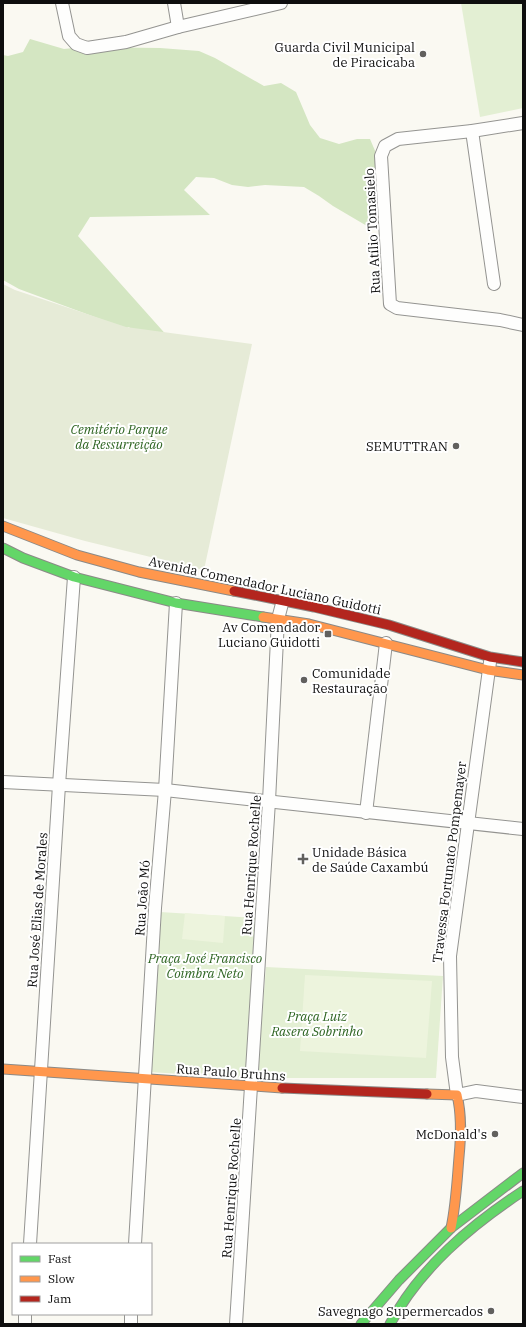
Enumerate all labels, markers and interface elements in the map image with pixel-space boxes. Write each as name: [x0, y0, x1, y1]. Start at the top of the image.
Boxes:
place label: Guarda Civil Municipal de Piracicaba: [275, 39, 415, 71]
marker: Guarda Civil Municipal de Piracicaba: [418, 49, 428, 59]
street label: Rua Atílio Tomasielo: [361, 168, 384, 294]
park label: Cemitério Parque da Ressurreição: [70, 421, 168, 453]
place label: SEMUTTRAN: [366, 438, 448, 455]
marker: SEMUTTRAN: [451, 441, 461, 451]
street label: Avenida Comendador Luciano Guidotti: [147, 553, 383, 618]
place label: Av Comendador Luciano Guidotti: [218, 619, 320, 651]
marker: Av Comendador Luciano Guidotti: [323, 629, 333, 639]
place label: Comunidade Restauração: [312, 665, 390, 697]
marker: Comunidade Restauração: [299, 675, 309, 685]
street label: Travessa Fortunato Pompemayer: [429, 760, 470, 964]
street label: Rua Henrique Rochelle: [238, 794, 265, 936]
street label: Rua José Elias de Morales: [24, 832, 51, 988]
place label: Unidade Básica de Saúde Caxambú: [312, 844, 429, 876]
marker: Unidade Básica de Saúde Caxambú: [297, 853, 309, 865]
street label: Rua João Mó: [131, 859, 154, 937]
park label: Praça José Francisco Coimbra Neto: [147, 950, 262, 982]
park label: Praça Luiz Rasera Sobrinho: [270, 1008, 363, 1040]
street label: Rua Paulo Bruhns: [176, 1060, 286, 1085]
street label: Rua Henrique Rochelle: [218, 1117, 245, 1259]
place label: McDonald's: [416, 1126, 487, 1143]
marker: McDonald's: [490, 1129, 500, 1139]
legend: [12, 1243, 152, 1315]
text: Fast: [48, 1251, 72, 1266]
text: Slow: [48, 1271, 75, 1286]
text: Jam: [48, 1291, 72, 1306]
place label: Savegnago Supermercados: [318, 1303, 483, 1320]
marker: Savegnago Supermercados: [486, 1306, 496, 1316]

